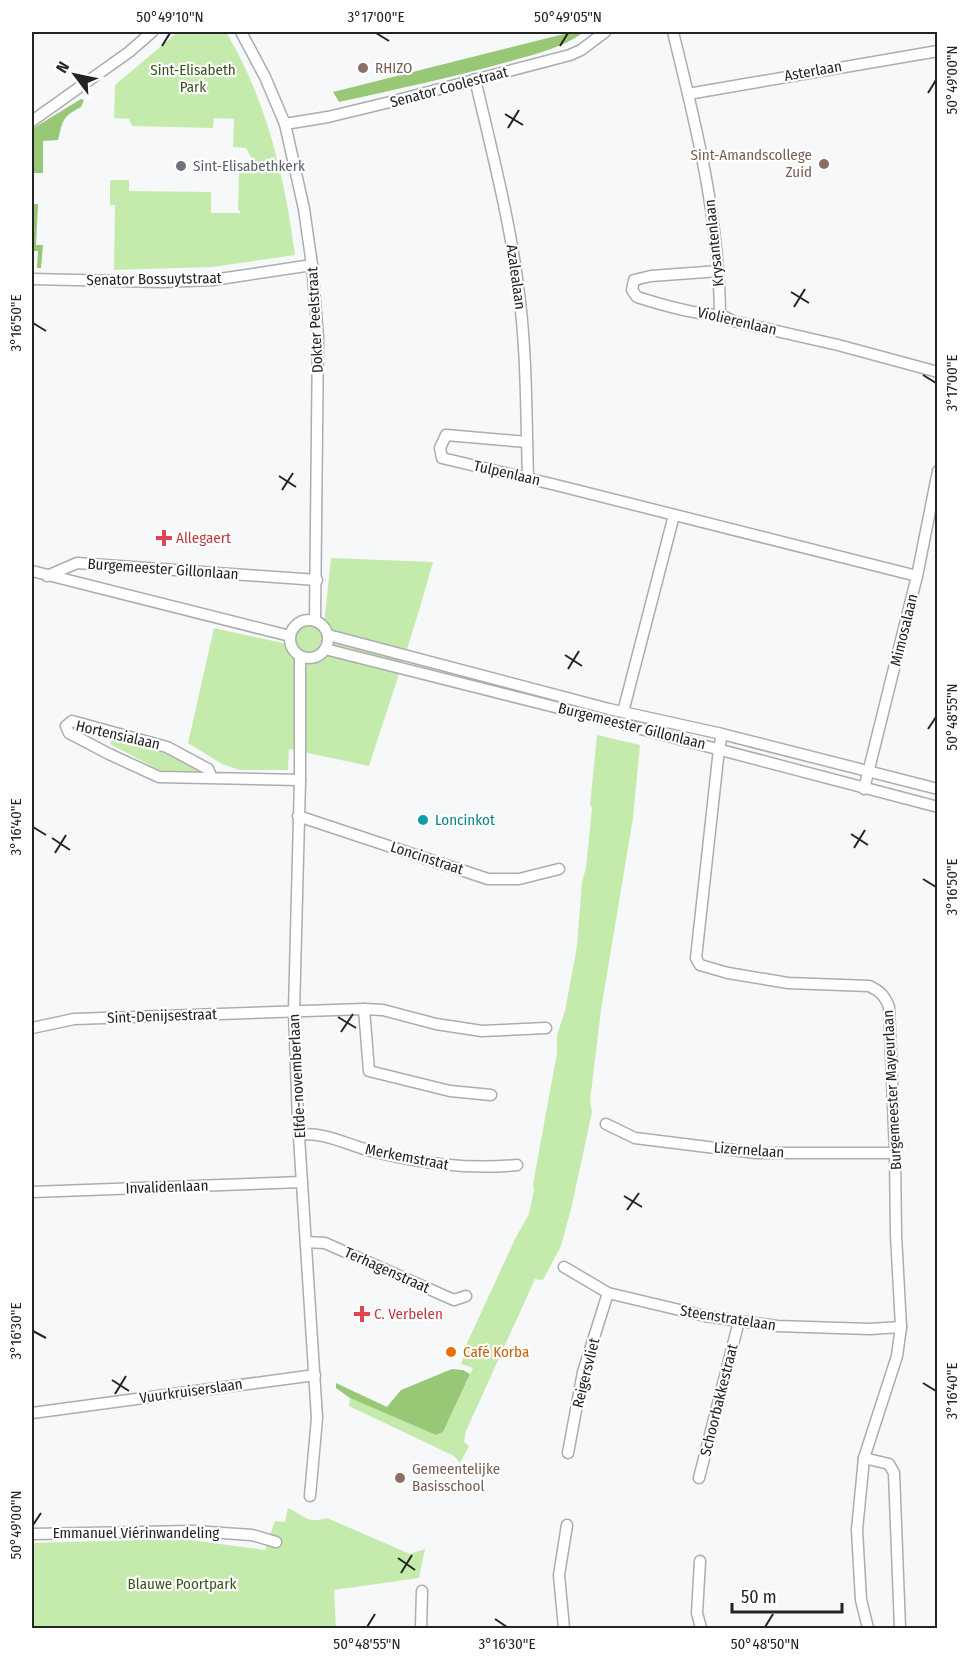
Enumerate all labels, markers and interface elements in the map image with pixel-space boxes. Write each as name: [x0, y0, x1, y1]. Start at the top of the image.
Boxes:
text: 50°49'10"N: [136, 8, 204, 26]
text: 3°17'00"E: [348, 8, 404, 26]
text: 50°49'05"N: [534, 8, 602, 26]
north arrow: [45, 45, 105, 105]
text: 50°49'00"N: [943, 45, 961, 115]
street label: Asterlaan: [783, 57, 843, 85]
text: N: [52, 58, 73, 76]
place label: RHIZO: [375, 59, 412, 77]
park label: Sint-Elisabeth Park: [150, 61, 236, 96]
marker: RHIZO: [356, 61, 370, 75]
street label: Senator Coolestraat: [388, 63, 510, 111]
place label: Sint-Amandscollege Zuid: [691, 146, 812, 181]
place label: Sint-Elisabethkerk: [193, 157, 305, 175]
marker: Sint-Amandscollege Zuid: [817, 157, 831, 171]
marker: Sint-Elisabethkerk: [174, 159, 188, 173]
street label: Krysantenlaan: [700, 198, 728, 288]
street label: Azalealaan: [503, 243, 529, 311]
street label: Dokter Peelstraat: [303, 266, 327, 374]
street label: Senator Bossuytstraat: [86, 269, 222, 289]
text: 3°16'50"E: [7, 294, 25, 352]
street label: Violierenlaan: [696, 303, 778, 339]
text: 3°17'00"E: [943, 355, 961, 411]
street label: Tulpenlaan: [472, 457, 542, 489]
place label: Allegaert: [176, 529, 231, 547]
marker: Allegaert: [157, 531, 171, 545]
street label: Burgemeester Gillonlaan: [87, 555, 239, 583]
street label: Mimosalaan: [886, 592, 922, 668]
text: 50°48'55"N: [943, 683, 961, 751]
street label: Burgemeester Gillonlaan: [556, 699, 708, 753]
street label: Hortensialaan: [74, 717, 162, 753]
text: 3°16'40"E: [7, 799, 25, 855]
place label: Loncinkot: [435, 811, 495, 829]
marker: Loncinkot: [416, 813, 430, 827]
street label: Loncinstraat: [388, 838, 466, 878]
text: 3°16'50"E: [943, 858, 961, 916]
street label: Sint-Denijsestraat: [107, 1005, 217, 1027]
street label: Burgemeester Mayeurlaan: [879, 1010, 905, 1170]
street label: Elfde-novemberlaan: [285, 1013, 309, 1139]
street label: Lizernelaan: [713, 1139, 785, 1161]
street label: Merkemstraat: [364, 1140, 450, 1174]
street label: Invalidenlaan: [125, 1177, 209, 1197]
street label: Terhagenstraat: [341, 1243, 433, 1297]
street label: Steenstratelaan: [679, 1302, 777, 1334]
text: 3°16'30"E: [7, 1303, 25, 1359]
place label: C. Verbelen: [374, 1305, 443, 1323]
marker: C. Verbelen: [355, 1307, 369, 1321]
street label: Reigersvliet: [569, 1336, 603, 1410]
street label: Schoorbakkestraat: [696, 1342, 742, 1458]
place label: Café Korba: [463, 1343, 529, 1361]
marker: Café Korba: [444, 1345, 458, 1359]
text: 3°16'40"E: [943, 1363, 961, 1419]
street label: Vuurkruiserslaan: [138, 1375, 244, 1407]
place label: Gemeentelijke Basisschool: [412, 1460, 500, 1495]
marker: Gemeentelijke Basisschool: [393, 1471, 407, 1485]
text: 50°49'00"N: [7, 1490, 25, 1560]
street label: Emmanuel Viérinwandeling: [53, 1524, 219, 1542]
park label: Blauwe Poortpark: [128, 1575, 236, 1593]
scale bar: [732, 1576, 842, 1614]
text: 50 m: [741, 1586, 777, 1608]
text: 50°48'55"N: [333, 1635, 401, 1653]
text: 3°16'30"E: [479, 1635, 535, 1653]
text: 50°48'50"N: [731, 1635, 799, 1653]

